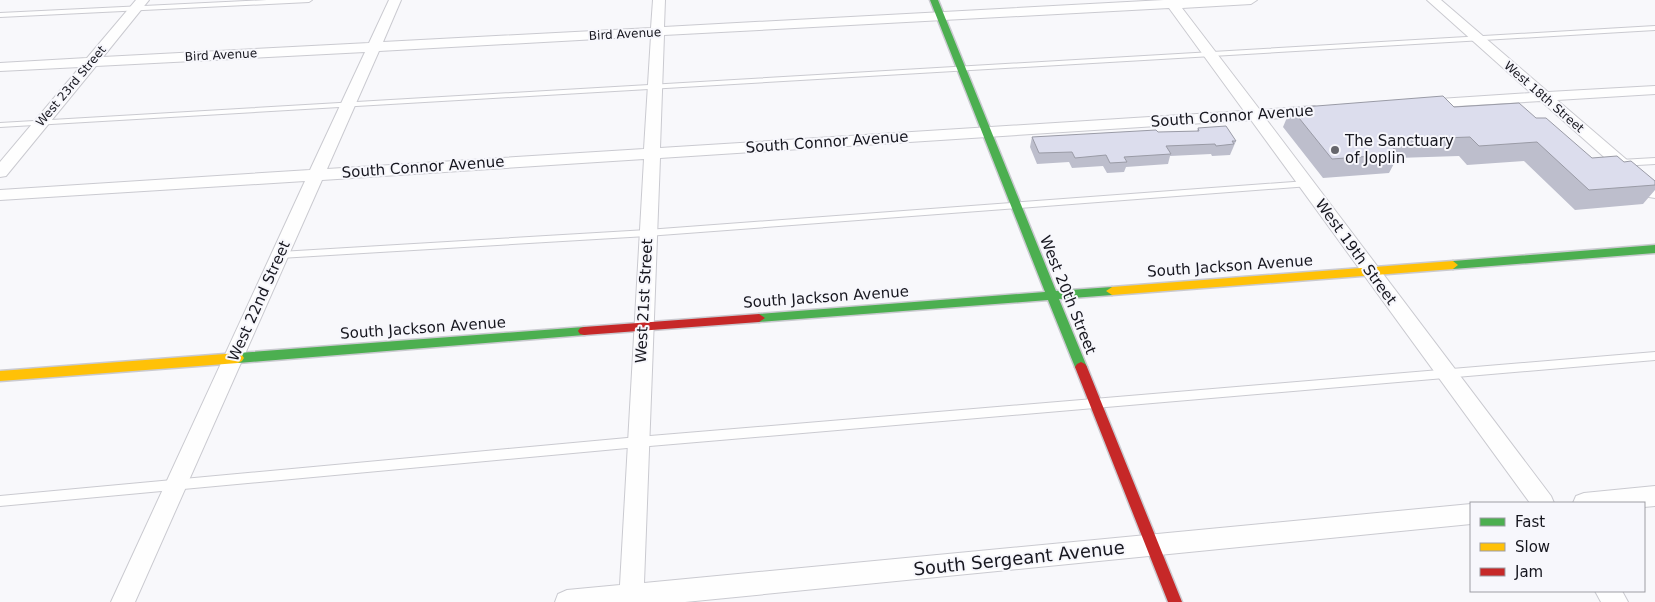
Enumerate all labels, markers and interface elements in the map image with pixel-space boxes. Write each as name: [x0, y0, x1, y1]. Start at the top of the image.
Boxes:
street label: Bird Avenue: [589, 25, 661, 43]
street label: West 23rd Street: [33, 43, 109, 129]
street label: Bird Avenue: [185, 46, 257, 64]
street label: West 18th Street: [1501, 59, 1587, 136]
street label: South Connor Avenue: [1150, 101, 1314, 131]
street label: South Connor Avenue: [745, 127, 909, 157]
place label: The Sanctuary of Joplin: [1344, 132, 1454, 167]
marker: The Sanctuary of Joplin: [1329, 144, 1341, 156]
street label: South Connor Avenue: [341, 152, 505, 182]
street label: West 19th Street: [1312, 196, 1401, 309]
street label: West 20th Street: [1036, 233, 1100, 357]
street label: West 22nd Street: [224, 238, 294, 364]
street label: West 21st Street: [632, 238, 656, 364]
street label: South Jackson Avenue: [1147, 251, 1313, 281]
street label: South Jackson Avenue: [743, 282, 909, 312]
street label: South Jackson Avenue: [340, 313, 506, 343]
legend: [1470, 502, 1645, 592]
text: Fast: [1515, 513, 1545, 531]
street label: South Sergeant Avenue: [912, 536, 1126, 580]
text: Slow: [1515, 538, 1550, 556]
text: Jam: [1514, 563, 1543, 581]

